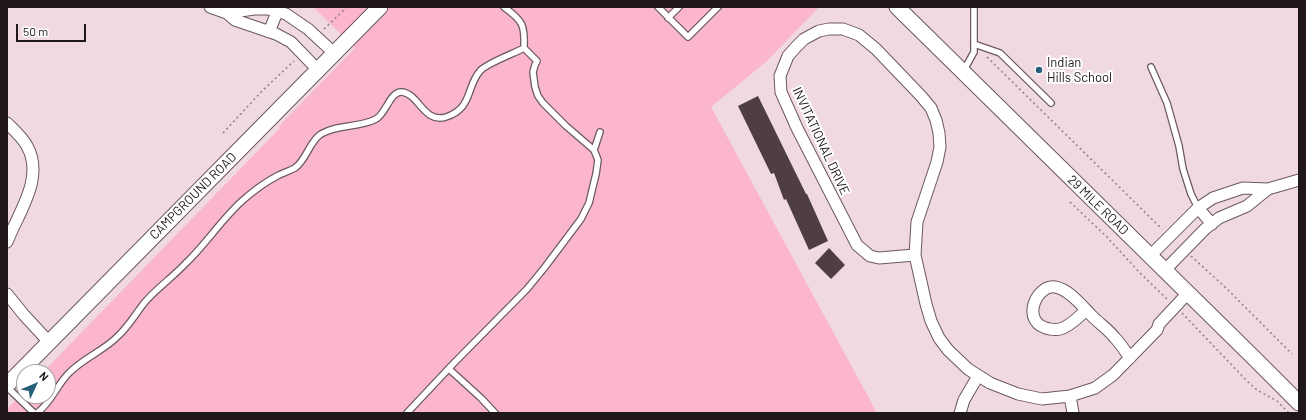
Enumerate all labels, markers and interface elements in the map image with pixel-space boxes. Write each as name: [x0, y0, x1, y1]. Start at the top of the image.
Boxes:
scale bar: [18, 16, 88, 42]
text: 50 m: [23, 24, 48, 38]
place label: Indian Hills School: [1047, 55, 1112, 86]
marker: Indian Hills School: [1034, 65, 1044, 75]
street label: INVITATIONAL DRIVE: [789, 85, 853, 197]
street label: CAMPGROUND ROAD: [146, 149, 240, 243]
street label: 29 MILE ROAD: [1064, 172, 1132, 238]
north arrow: [16, 364, 56, 404]
text: N: [37, 369, 51, 383]

